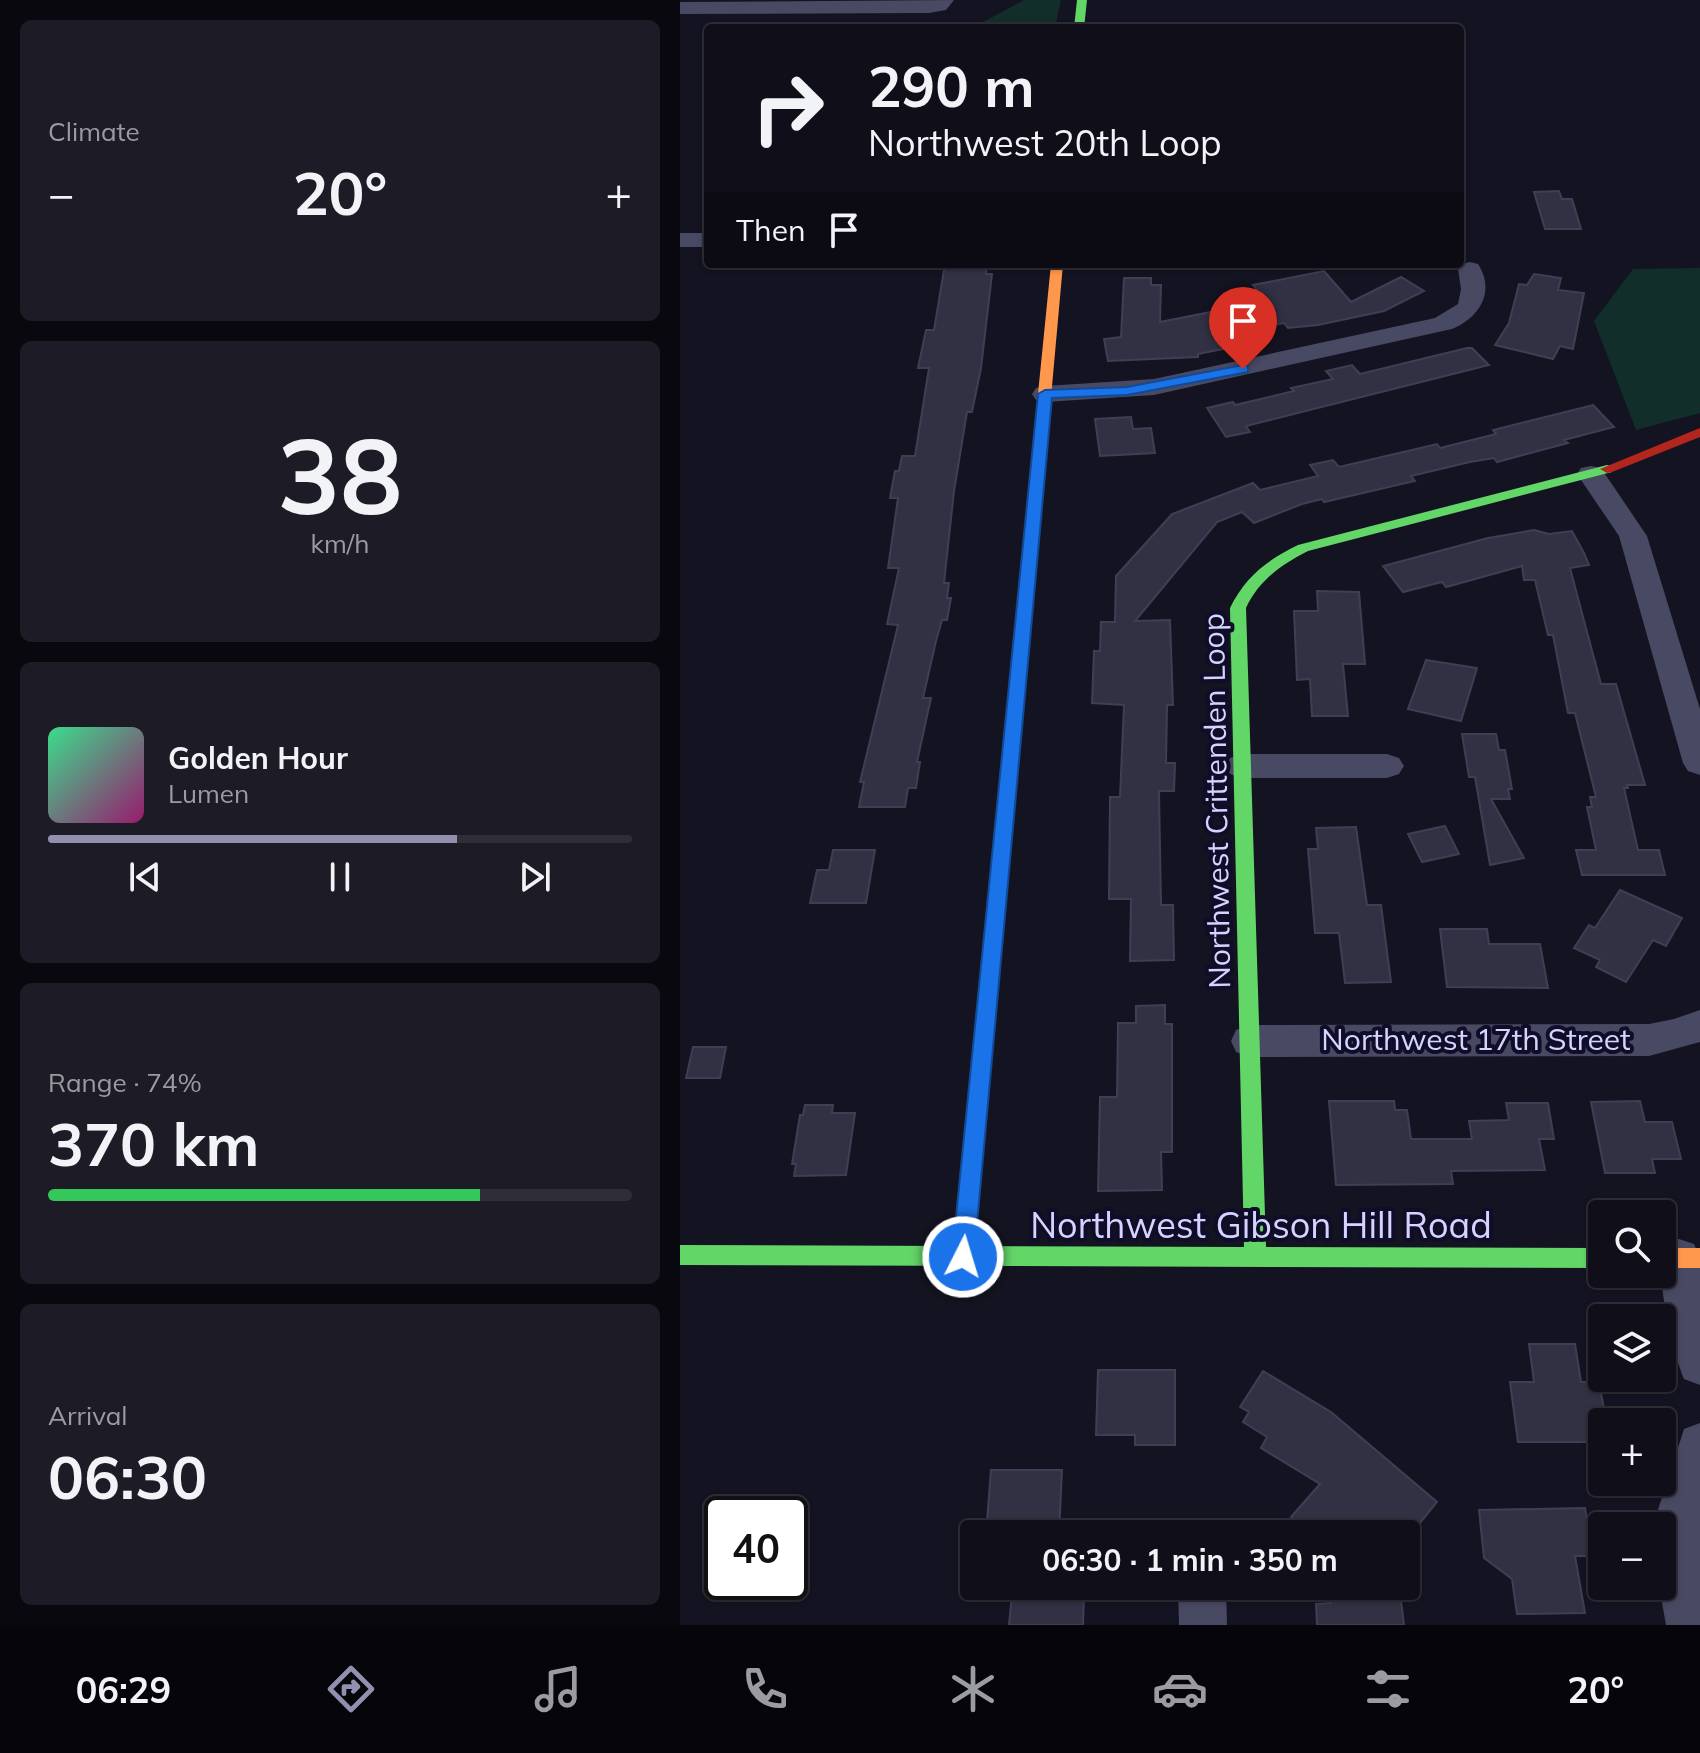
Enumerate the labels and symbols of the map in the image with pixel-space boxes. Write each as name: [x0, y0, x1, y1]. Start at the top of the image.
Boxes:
pin: [1209, 287, 1277, 369]
street label: Northwest Crittenden Loop: [1194, 613, 1238, 989]
street label: Northwest 17th Street: [1321, 1020, 1631, 1058]
street label: Northwest Gibson Hill Road: [1030, 1202, 1492, 1247]
position arrow: [921, 1215, 1005, 1299]
speed limit sign: 40: [704, 1496, 808, 1600]

